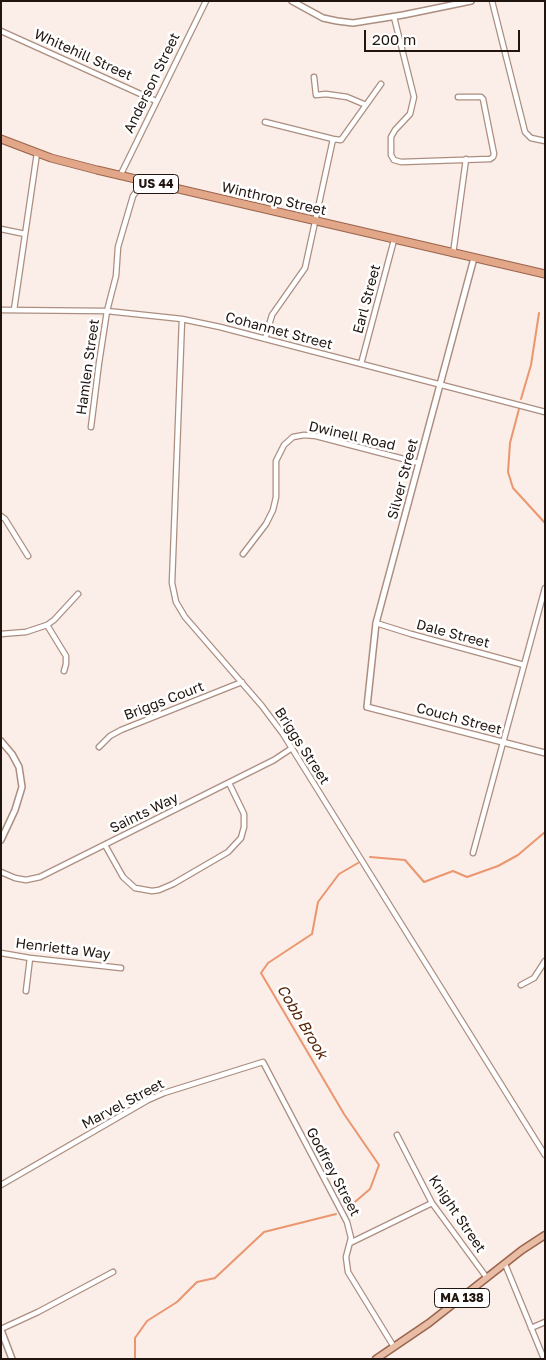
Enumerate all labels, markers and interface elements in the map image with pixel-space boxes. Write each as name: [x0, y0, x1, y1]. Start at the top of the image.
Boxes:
scale bar: [366, 20, 522, 52]
street label: Whitehill Street: [31, 26, 135, 84]
street label: Anderson Street: [120, 30, 184, 136]
text: 200 m: [372, 30, 416, 48]
road number: US 44: [134, 174, 178, 193]
street label: Winthrop Street: [220, 179, 328, 219]
street label: Earl Street: [350, 262, 384, 336]
street label: Cohannet Street: [224, 309, 334, 353]
street label: Hamlen Street: [73, 318, 103, 416]
street label: Dwinell Road: [307, 418, 397, 454]
street label: Silver Street: [384, 437, 422, 521]
street label: Dale Street: [415, 616, 491, 652]
street label: Briggs Court: [122, 678, 206, 724]
street label: Couch Street: [415, 700, 503, 738]
street label: Briggs Street: [271, 704, 333, 788]
street label: Saints Way: [107, 789, 181, 837]
street label: Henrietta Way: [15, 935, 111, 963]
water label: Cobb Brook: [273, 982, 331, 1062]
street label: Marvel Street: [79, 1075, 167, 1133]
street label: Godfrey Street: [303, 1125, 363, 1219]
street label: Knight Street: [425, 1172, 489, 1256]
road number: MA 138: [434, 1289, 490, 1308]

